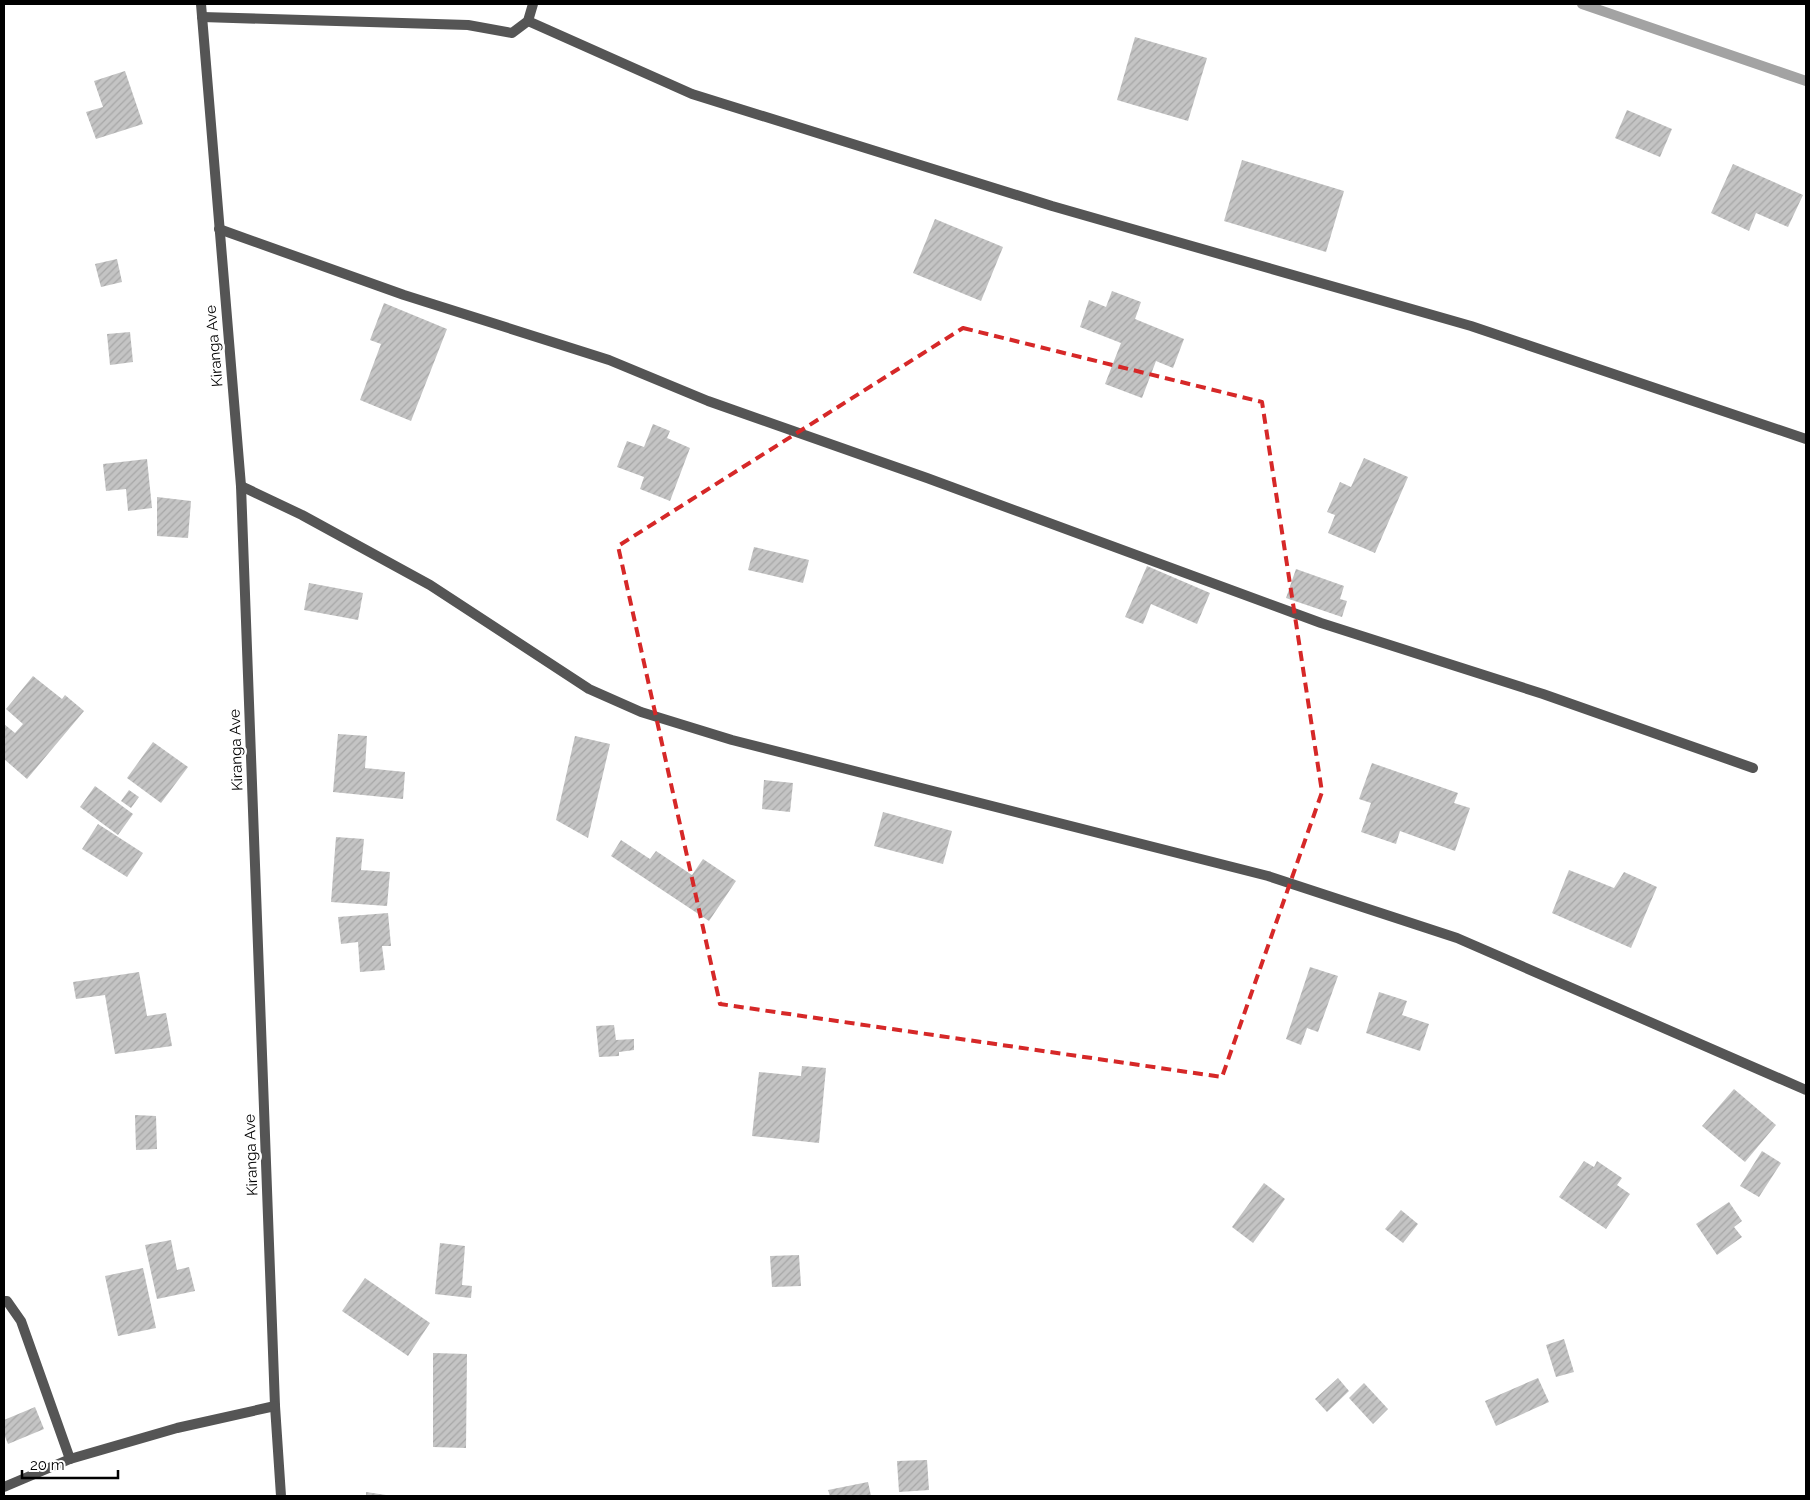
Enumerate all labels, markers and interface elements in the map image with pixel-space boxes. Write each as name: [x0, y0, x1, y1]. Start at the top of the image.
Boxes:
street label: Kiranga Ave: [201, 304, 227, 388]
street label: Kiranga Ave: [226, 708, 246, 791]
street label: Kiranga Ave: [241, 1113, 261, 1196]
scale bar: [22, 1448, 119, 1480]
text: 20 m: [30, 1456, 65, 1474]

